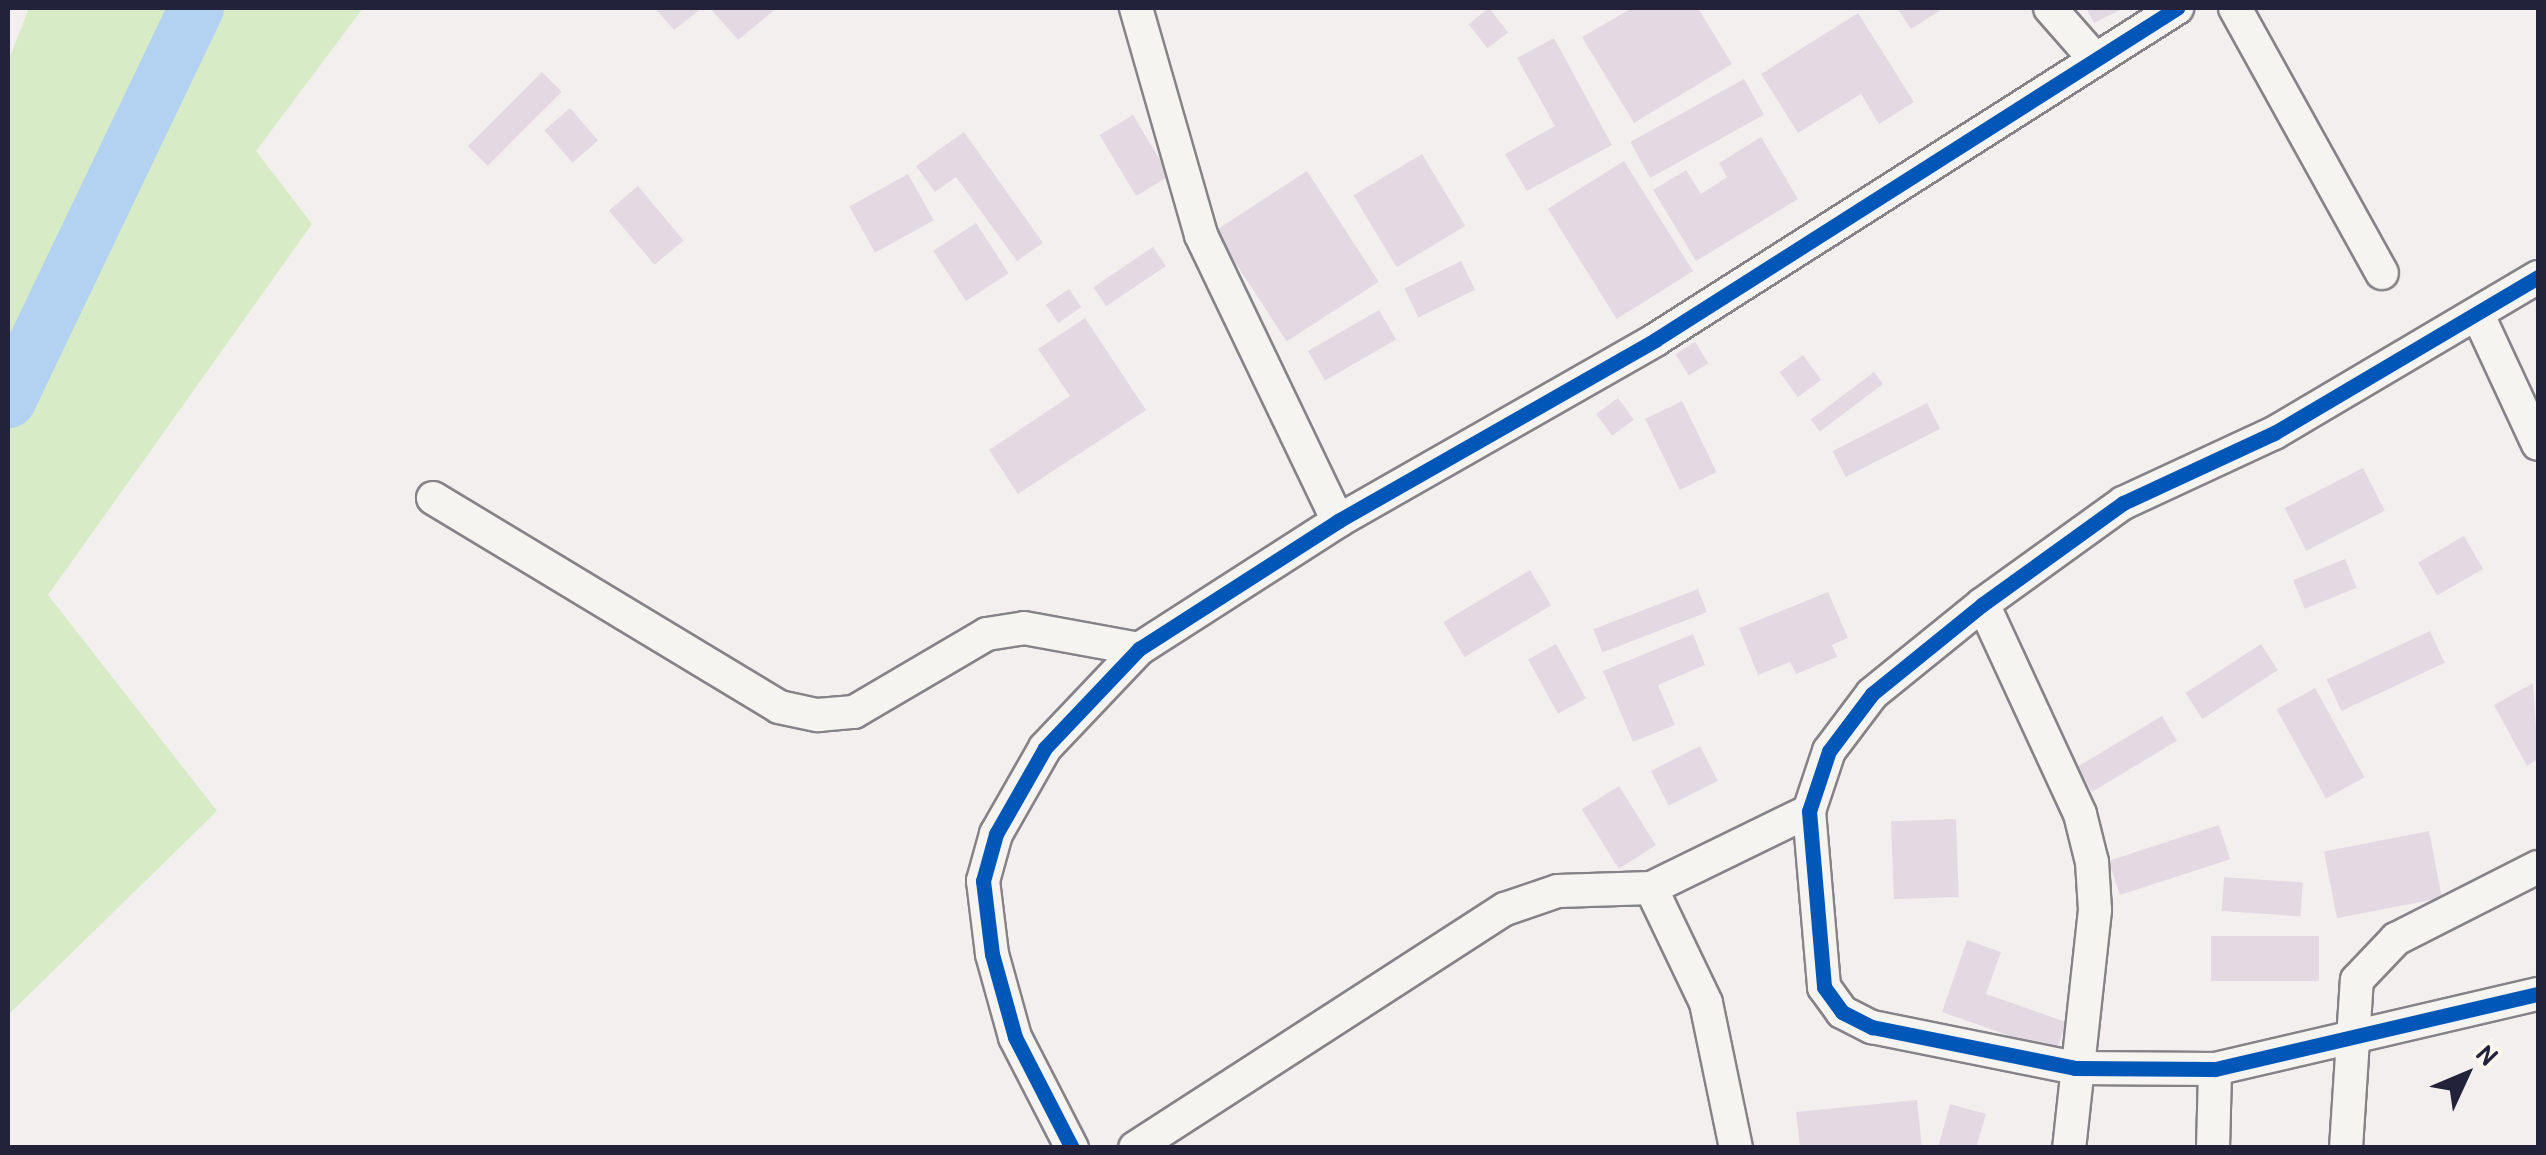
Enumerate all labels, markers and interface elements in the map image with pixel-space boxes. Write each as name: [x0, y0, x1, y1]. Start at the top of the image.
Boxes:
north arrow: [2416, 1025, 2516, 1125]
text: N: [2469, 1036, 2506, 1073]

